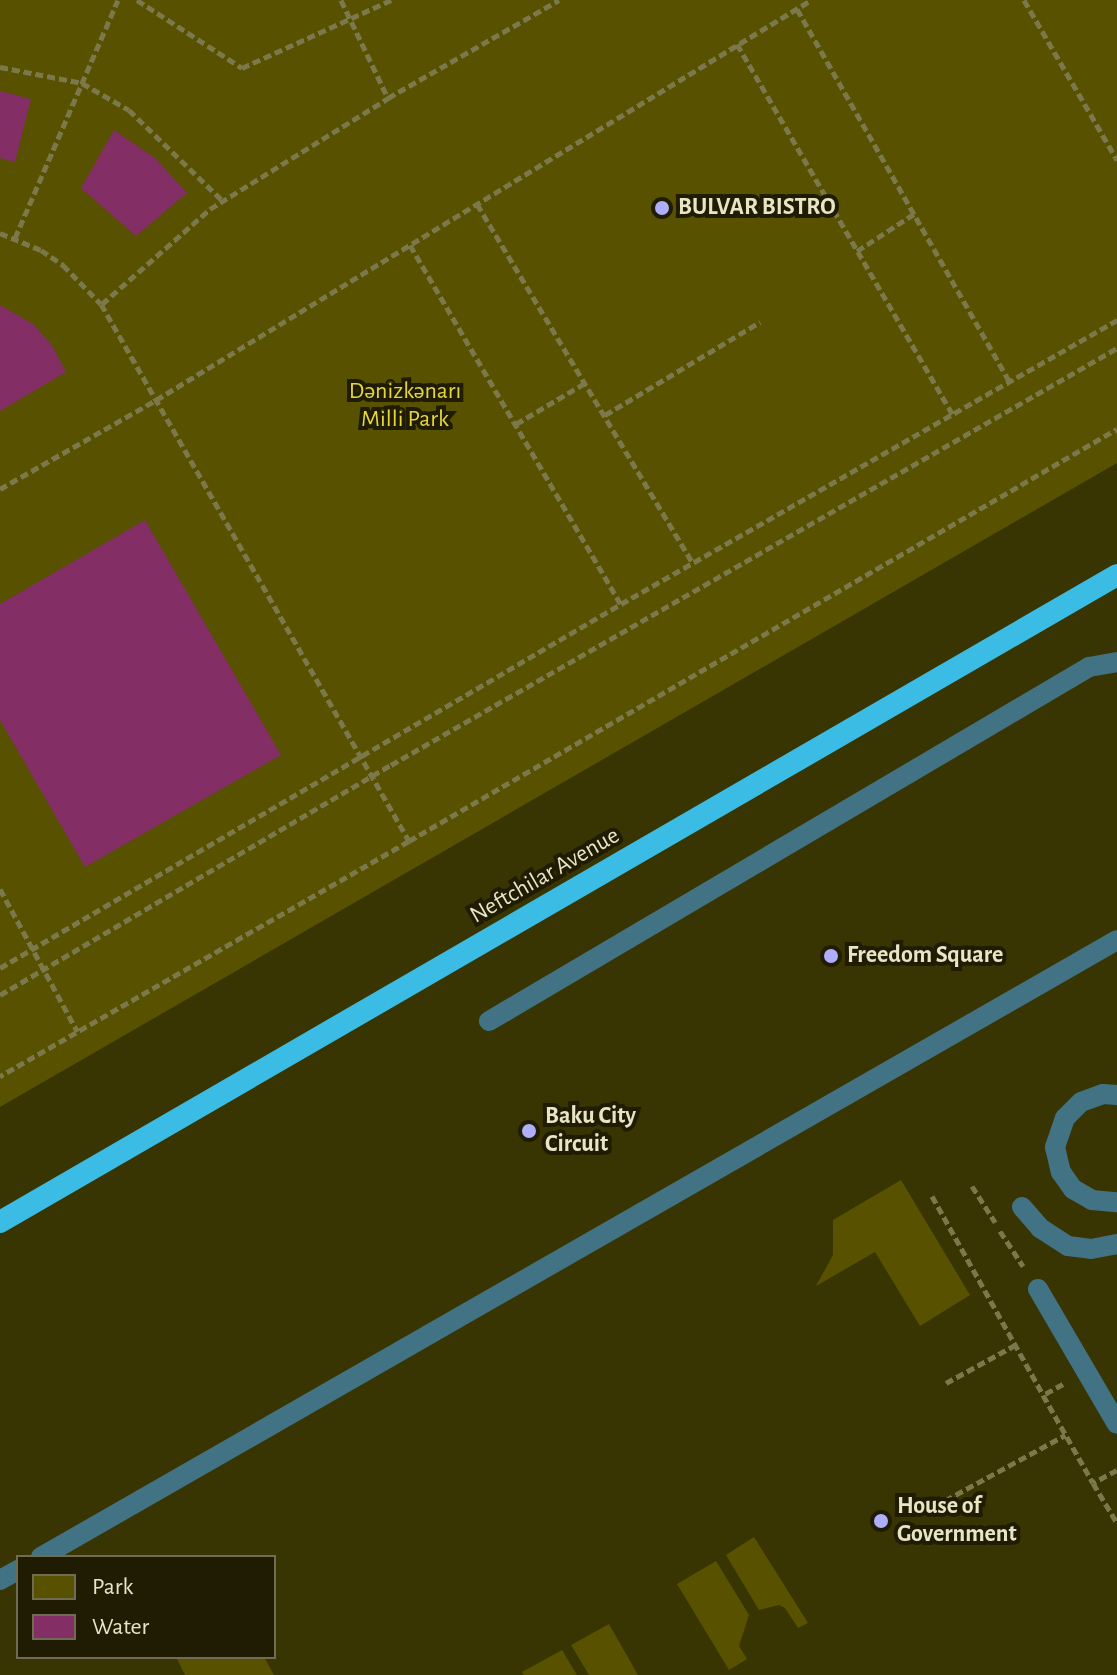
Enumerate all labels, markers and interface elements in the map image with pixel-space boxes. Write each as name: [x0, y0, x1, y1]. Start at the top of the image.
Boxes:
place label: BULVAR BISTRO: [678, 194, 836, 222]
marker: BULVAR BISTRO: [653, 199, 671, 217]
park label: Dənizkənarı Milli Park: [349, 378, 461, 434]
street label: Neftchilar Avenue: [465, 822, 625, 930]
place label: Freedom Square: [847, 942, 1003, 970]
marker: Freedom Square: [822, 947, 840, 965]
place label: Baku City Circuit: [545, 1103, 636, 1159]
marker: Baku City Circuit: [520, 1122, 538, 1140]
place label: House of Government: [897, 1493, 1017, 1549]
marker: House of Government: [872, 1512, 890, 1530]
legend: [16, 1555, 276, 1659]
text: Park: [92, 1575, 133, 1599]
text: Water: [92, 1615, 149, 1639]

